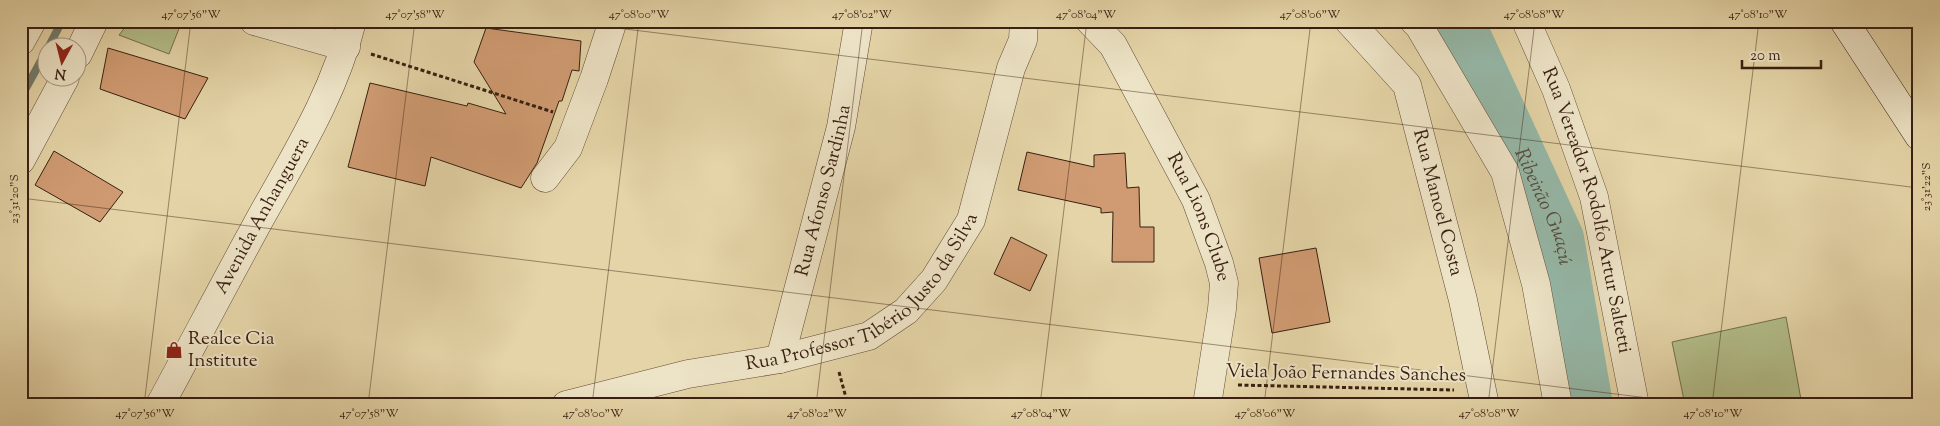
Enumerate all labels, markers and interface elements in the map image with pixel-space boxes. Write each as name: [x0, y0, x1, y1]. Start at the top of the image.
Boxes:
text: 47°07'56"W: [161, 6, 221, 24]
text: 47°07'58"W: [385, 6, 445, 24]
text: 47°08'00"W: [609, 6, 670, 24]
text: 47°08'02"W: [832, 6, 893, 24]
text: 47°08'04"W: [1056, 6, 1117, 24]
text: 47°08'06"W: [1280, 6, 1341, 24]
text: 47°08'08"W: [1504, 6, 1565, 24]
text: 47°08'10"W: [1729, 6, 1788, 24]
north arrow: [38, 38, 88, 88]
scale bar: [1742, 38, 1821, 70]
text: 20 m: [1750, 46, 1781, 67]
text: N: [54, 62, 67, 84]
street label: Rua Vereador Rodolfo Artur Saltetti: [1535, 63, 1638, 356]
street label: Rua Afonso Sardinha: [789, 103, 858, 279]
street label: Rua Manoel Costa: [1406, 126, 1470, 279]
street label: Avenida Anhanguera: [208, 132, 316, 299]
water label: Ribeirão Guaçú: [1506, 144, 1579, 268]
street label: Rua Lions Clube: [1160, 148, 1237, 284]
text: 23°31'22"S: [1918, 163, 1936, 211]
text: 23°31'20"S: [6, 174, 24, 224]
street label: Rua Professor Tibério Justo da Silva: [744, 211, 986, 378]
place label: Realce Cia Institute: [188, 326, 275, 375]
shop icon: Realce Cia Institute: [164, 340, 184, 360]
street label: Viela João Fernandes Sanches: [1226, 358, 1466, 390]
text: 47°07'56"W: [115, 405, 175, 423]
text: 47°07'58"W: [339, 405, 399, 423]
text: 47°08'00"W: [563, 405, 624, 423]
text: 47°08'02"W: [787, 405, 848, 423]
text: 47°08'04"W: [1011, 405, 1072, 423]
text: 47°08'06"W: [1235, 405, 1296, 423]
text: 47°08'08"W: [1459, 405, 1520, 423]
text: 47°08'10"W: [1684, 405, 1743, 423]

